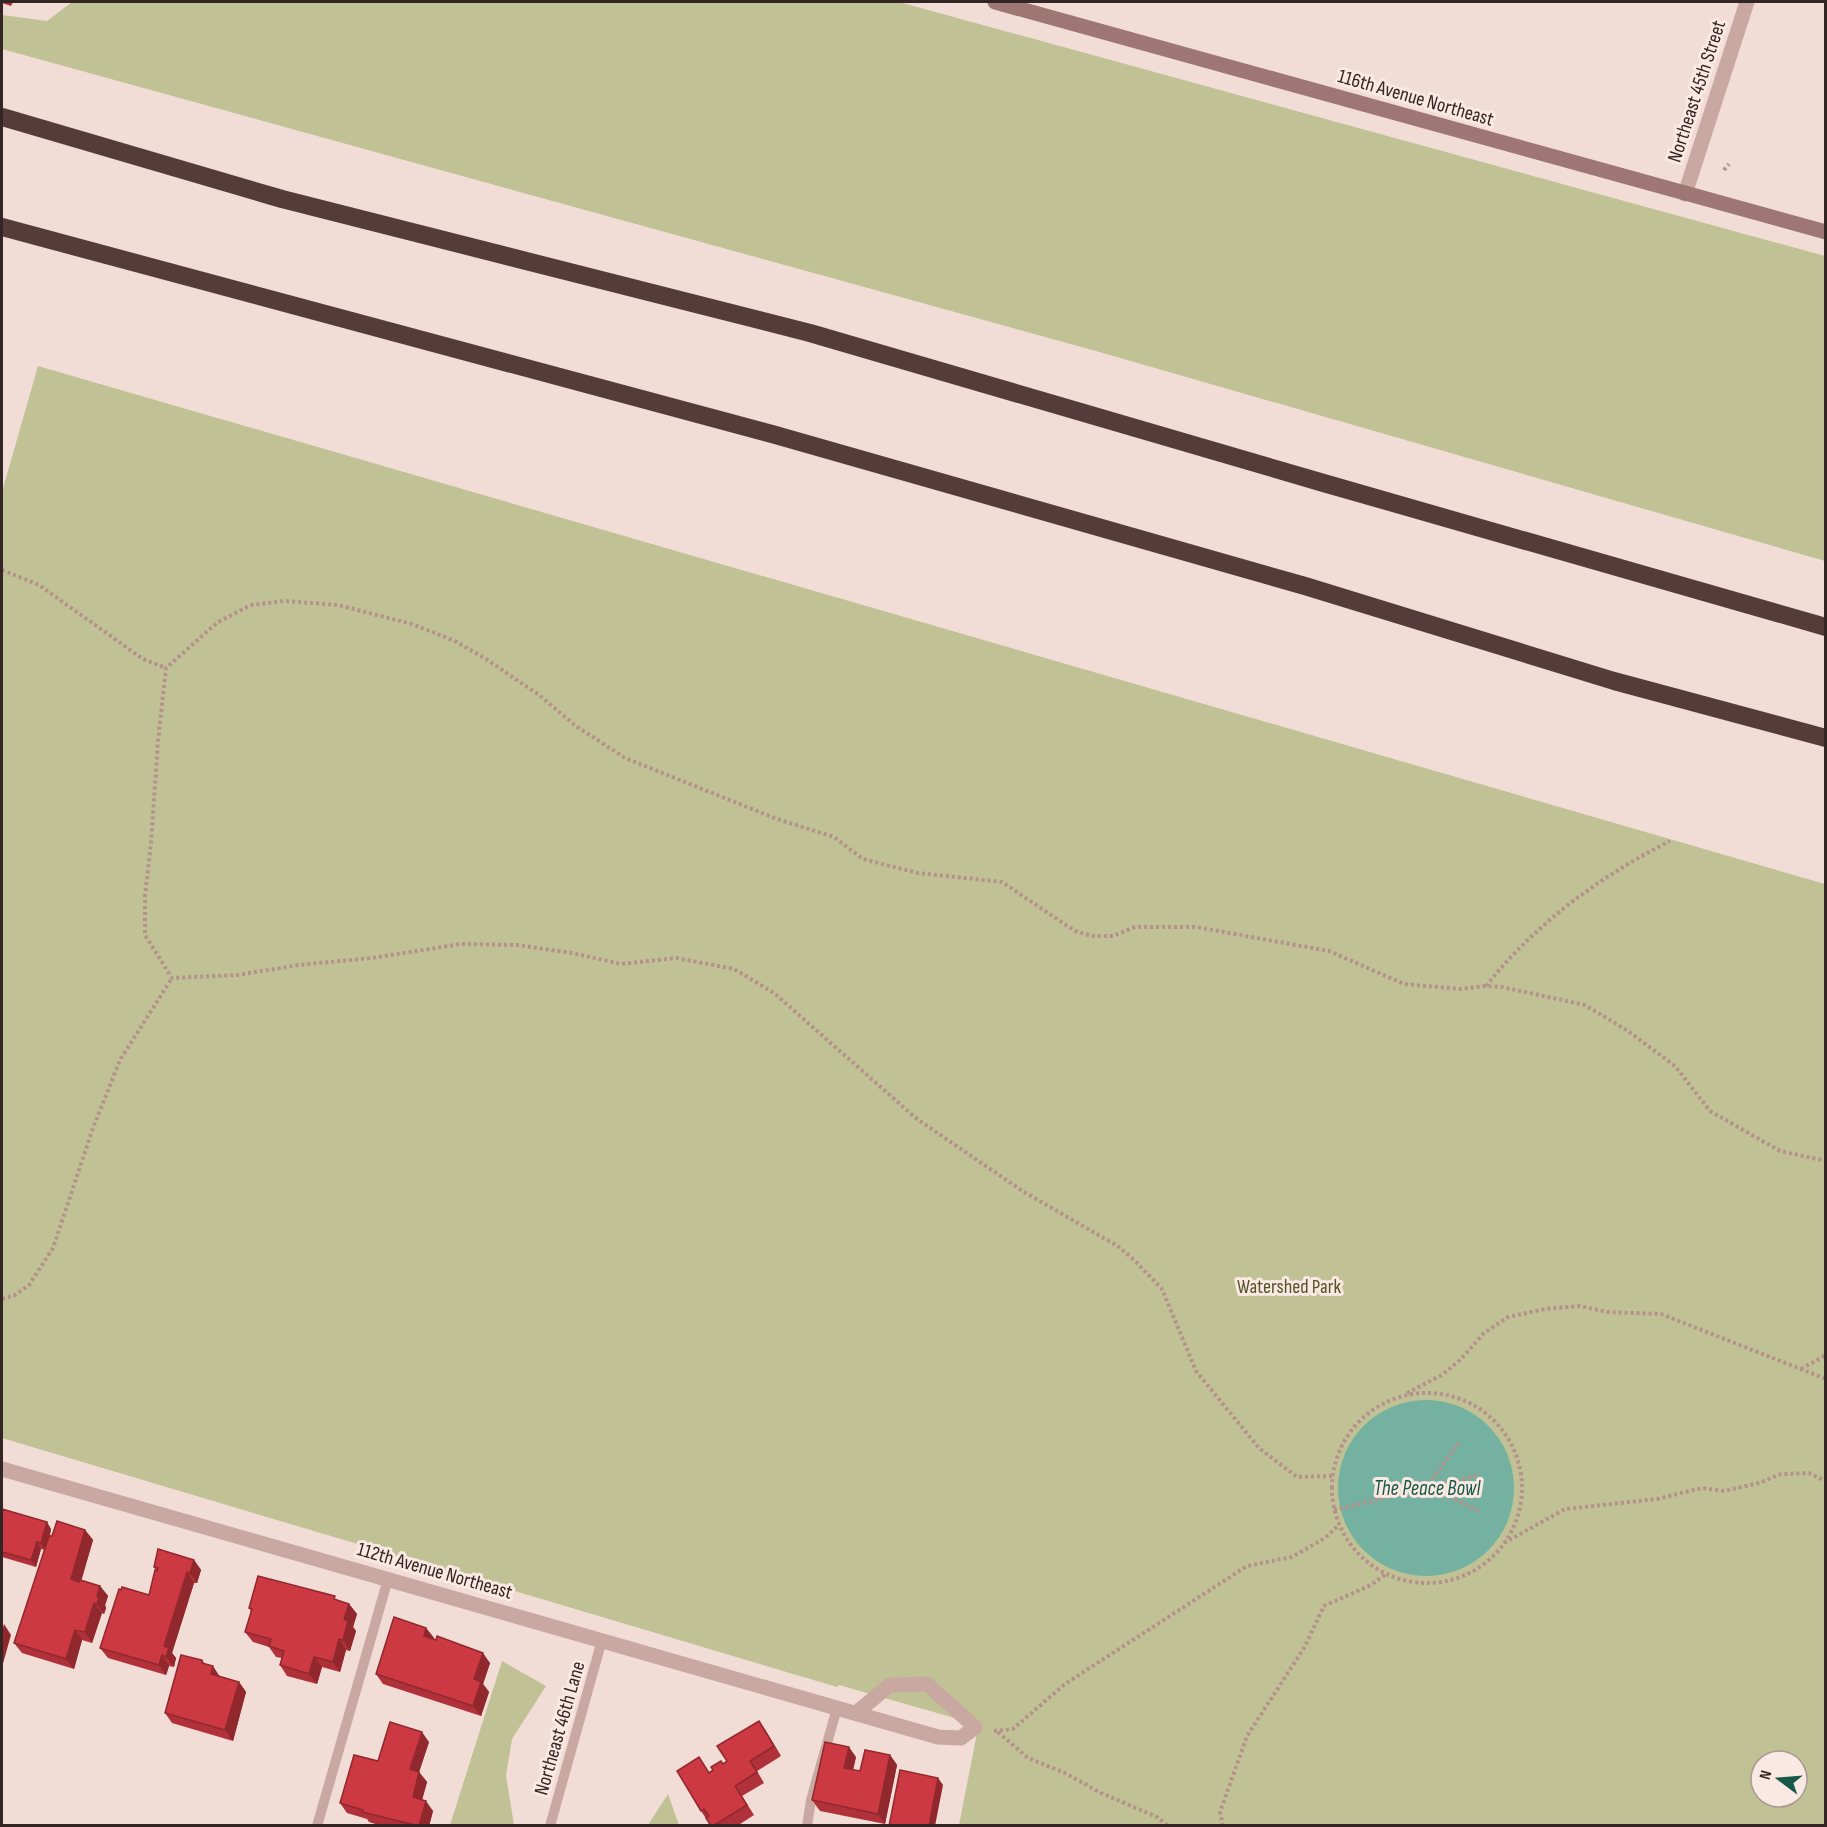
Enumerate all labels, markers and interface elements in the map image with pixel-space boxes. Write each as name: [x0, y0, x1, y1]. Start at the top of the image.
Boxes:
street label: Northeast 45th Street: [1663, 17, 1731, 165]
street label: 116th Avenue Northeast: [1335, 64, 1496, 132]
park label: Watershed Park: [1237, 1275, 1341, 1299]
water label: The Peace Bowl: [1374, 1476, 1482, 1501]
street label: 112th Avenue Northeast: [354, 1537, 515, 1605]
street label: Northeast 46th Lane: [529, 1659, 591, 1798]
north arrow: [1749, 1749, 1809, 1809]
text: N: [1756, 1769, 1776, 1782]

